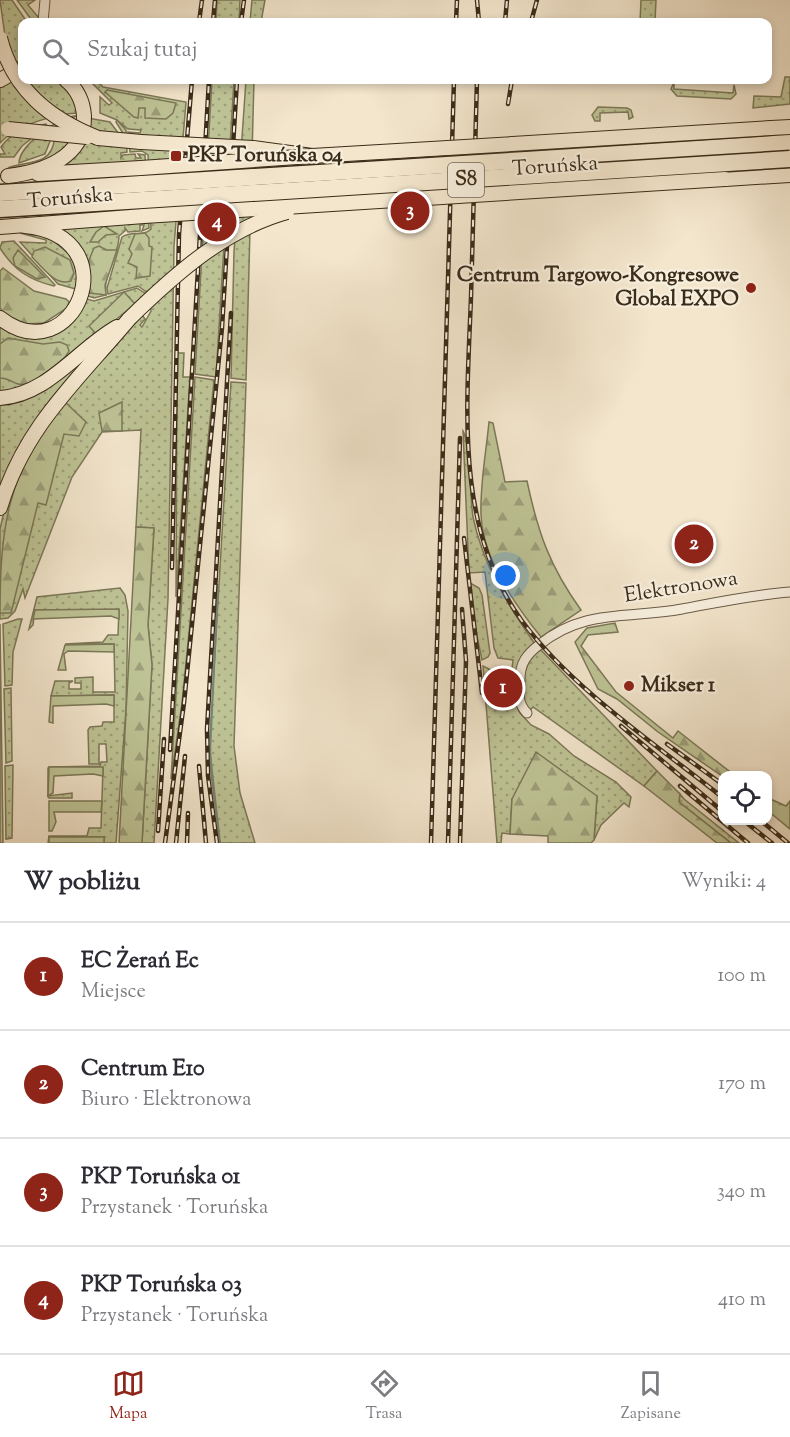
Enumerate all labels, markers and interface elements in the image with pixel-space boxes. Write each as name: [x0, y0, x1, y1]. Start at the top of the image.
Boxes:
search box: [18, 18, 772, 84]
icon: search: [39, 35, 72, 68]
text: Szukaj tutaj: [87, 35, 198, 67]
place label: PKP Toruńska 04: [188, 141, 343, 171]
marker: PKP Toruńska 04: [169, 149, 183, 163]
street label: Toruńska: [511, 149, 599, 185]
road number: S8: [448, 163, 484, 197]
street label: Toruńska: [26, 180, 115, 218]
pin: 3: [390, 188, 430, 234]
pin: 4: [198, 200, 236, 244]
place label: Centrum Targowo-Kongresowe Global EXPO: [457, 261, 739, 315]
marker: Centrum Targowo-Kongresowe Global EXPO: [744, 281, 758, 295]
pin: 2: [674, 522, 714, 566]
your location: [491, 561, 520, 590]
street label: Elektronowa: [622, 564, 740, 612]
pin: 1: [484, 666, 522, 710]
place label: Mikser 1: [641, 671, 716, 701]
marker: Mikser 1: [622, 679, 636, 693]
map controls: [718, 771, 772, 825]
button: locate: [718, 771, 772, 825]
text: W pobliżu: [24, 864, 140, 901]
text: Wyniki: 4: [681, 868, 766, 897]
text: EC Żerań Ec: [81, 946, 199, 978]
text: 1: [40, 962, 47, 991]
text: 100 m: [717, 962, 766, 991]
text: Miejsce: [81, 978, 146, 1007]
text: Centrum E10: [81, 1054, 205, 1086]
text: 2: [39, 1070, 48, 1099]
text: 170 m: [718, 1070, 766, 1099]
text: Biuro · Elektronowa: [81, 1086, 252, 1115]
text: PKP Toruńska 01: [81, 1162, 240, 1194]
text: 3: [39, 1178, 48, 1207]
text: 340 m: [717, 1178, 766, 1207]
text: Przystanek · Toruńska: [81, 1194, 268, 1223]
text: PKP Toruńska 03: [81, 1270, 242, 1302]
text: 4: [38, 1286, 49, 1315]
text: 410 m: [718, 1286, 766, 1315]
text: Przystanek · Toruńska: [81, 1302, 268, 1331]
tab: Mapa: [109, 1367, 147, 1426]
tab: Trasa: [366, 1367, 403, 1426]
tab: Zapisane: [621, 1367, 681, 1426]

